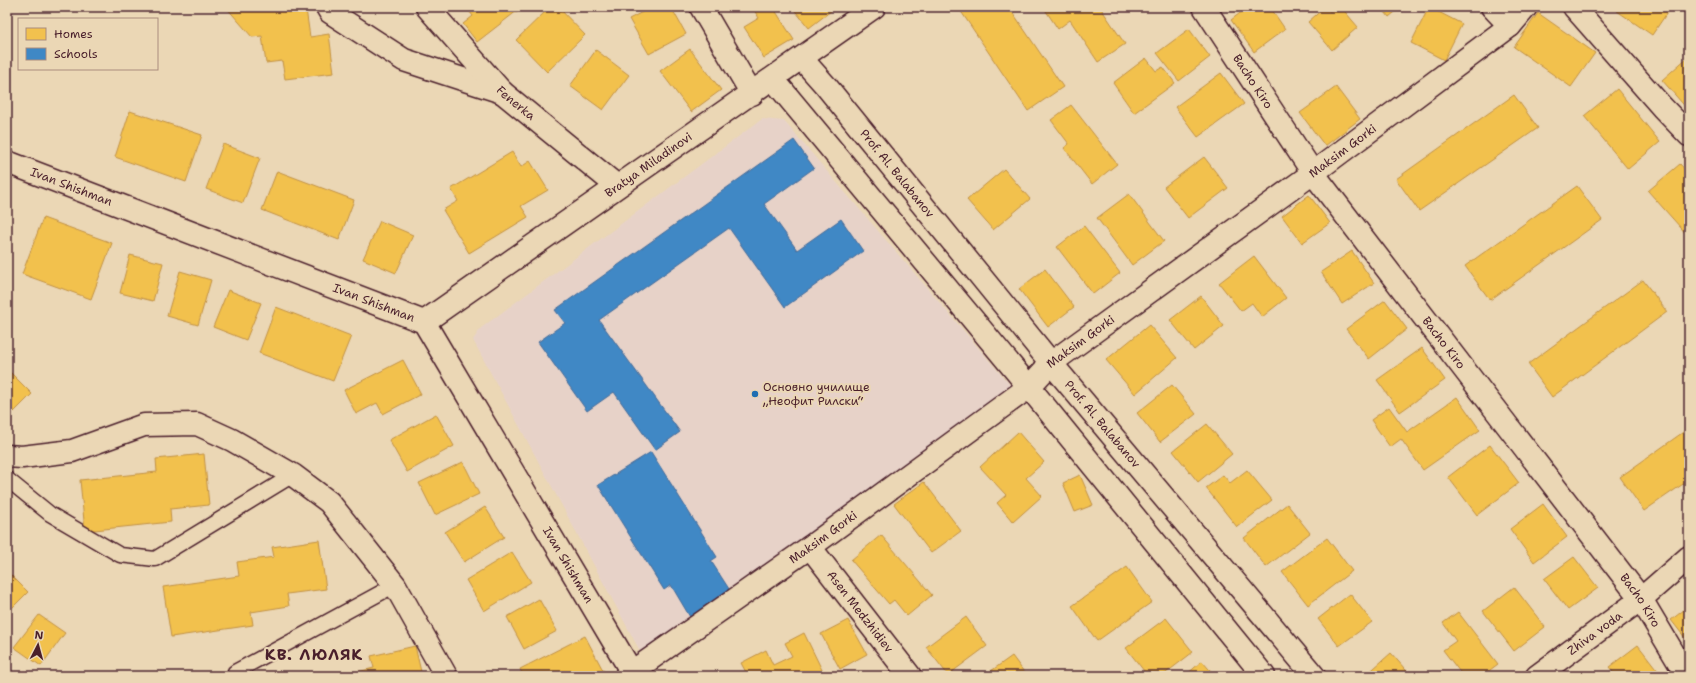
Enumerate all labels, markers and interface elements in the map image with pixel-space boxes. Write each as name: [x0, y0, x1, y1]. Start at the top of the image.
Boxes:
legend: [18, 18, 158, 70]
text: Homes: [54, 26, 93, 42]
text: Schools: [54, 46, 98, 62]
street label: Bacho Kiro: [1229, 51, 1277, 112]
street label: Fenerka: [492, 83, 539, 124]
street label: Maksim Gorki: [1305, 120, 1380, 181]
street label: Prof. Al. Balabanov: [856, 126, 938, 222]
street label: Bratya Miladinovi: [602, 129, 695, 201]
street label: Ivan Shishman: [28, 164, 115, 210]
street label: Ivan Shishman: [331, 280, 417, 326]
street label: Maksim Gorki: [1043, 311, 1118, 372]
street label: Bacho Kiro: [1419, 313, 1469, 372]
street label: Prof. Al. Balabanov: [1061, 377, 1144, 472]
place label: Основно училище „Неофит Рилски“: [762, 379, 870, 409]
marker: Основно училище „Неофит Рилски“: [750, 389, 760, 399]
street label: Maksim Gorki: [786, 507, 860, 567]
street label: Ivan Shishman: [539, 524, 597, 606]
street label: Asen Medzhidiev: [823, 568, 897, 656]
street label: Bacho Kiro: [1616, 570, 1664, 630]
street label: Zhiva voda: [1564, 607, 1626, 659]
north arrow: [18, 625, 58, 665]
text: N: [34, 628, 44, 643]
district label: КВ. ЛЮЛЯК: [265, 644, 363, 665]

